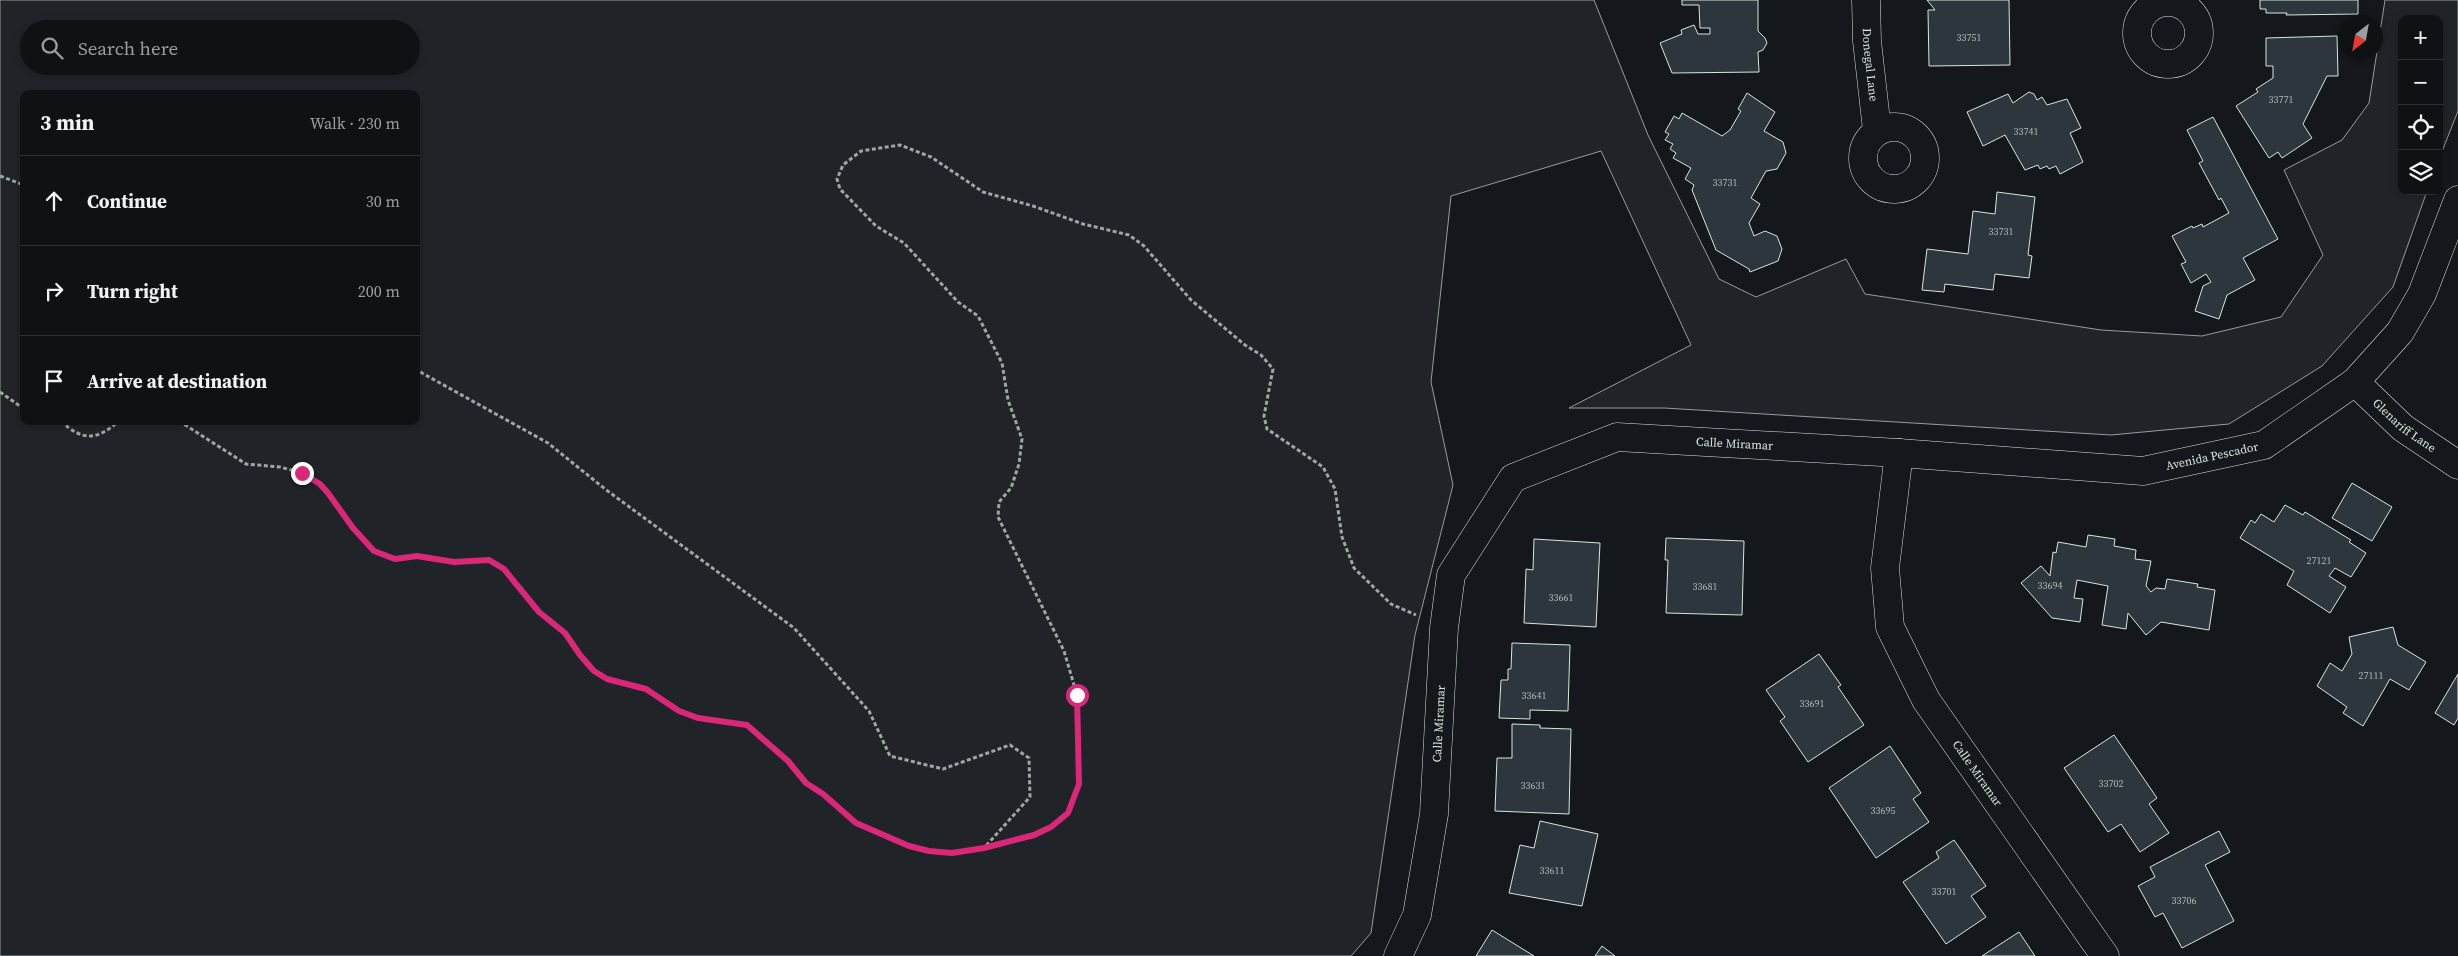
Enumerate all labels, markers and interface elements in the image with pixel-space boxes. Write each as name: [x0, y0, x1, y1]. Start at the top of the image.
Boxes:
north arrow: [2338, 15, 2383, 60]
map controls: [2398, 15, 2443, 195]
button: +: [2398, 15, 2443, 60]
search box: [20, 20, 420, 75]
street label: Donegal Lane: [1859, 28, 1882, 102]
house number: 33751: [1957, 31, 1982, 44]
icon: search: [38, 34, 66, 62]
text: Search here: [78, 35, 178, 61]
button: −: [2398, 60, 2443, 105]
house number: 33771: [2269, 93, 2294, 106]
button: locate: [2398, 105, 2443, 150]
text: 3 min: [40, 108, 95, 137]
text: Walk · 230 m: [310, 112, 400, 134]
house number: 33741: [2014, 125, 2039, 138]
button: layers: [2398, 150, 2443, 195]
house number: 33731: [1713, 176, 1738, 189]
icon: ahead: [40, 187, 68, 215]
text: Continue: [87, 188, 167, 214]
text: 30 m: [366, 190, 400, 212]
house number: 33731: [1989, 225, 2014, 238]
icon: right: [40, 277, 68, 305]
text: Turn right: [87, 278, 178, 304]
text: 200 m: [358, 280, 400, 302]
icon: arrive: [40, 367, 68, 395]
text: Arrive at destination: [87, 368, 267, 394]
street label: Glenariff Lane: [2369, 395, 2439, 456]
street label: Calle Miramar: [1696, 433, 1774, 454]
street label: Avenida Pescador: [2164, 438, 2260, 474]
route end: [291, 462, 314, 485]
house number: 27121: [2307, 554, 2332, 567]
house number: 33694: [2038, 579, 2063, 592]
house number: 33681: [1693, 580, 1718, 593]
house number: 33661: [1549, 591, 1574, 604]
house number: 27111: [2359, 669, 2384, 682]
route start: [1066, 684, 1089, 707]
street label: Calle Miramar: [1429, 685, 1449, 763]
house number: 33641: [1522, 689, 1547, 702]
house number: 33691: [1800, 697, 1825, 710]
street label: Calle Miramar: [1949, 737, 2006, 810]
house number: 33702: [2099, 777, 2124, 790]
house number: 33631: [1521, 779, 1546, 792]
house number: 33695: [1871, 804, 1896, 817]
house number: 33611: [1540, 864, 1565, 877]
house number: 33701: [1932, 885, 1957, 898]
house number: 33706: [2172, 894, 2197, 907]

